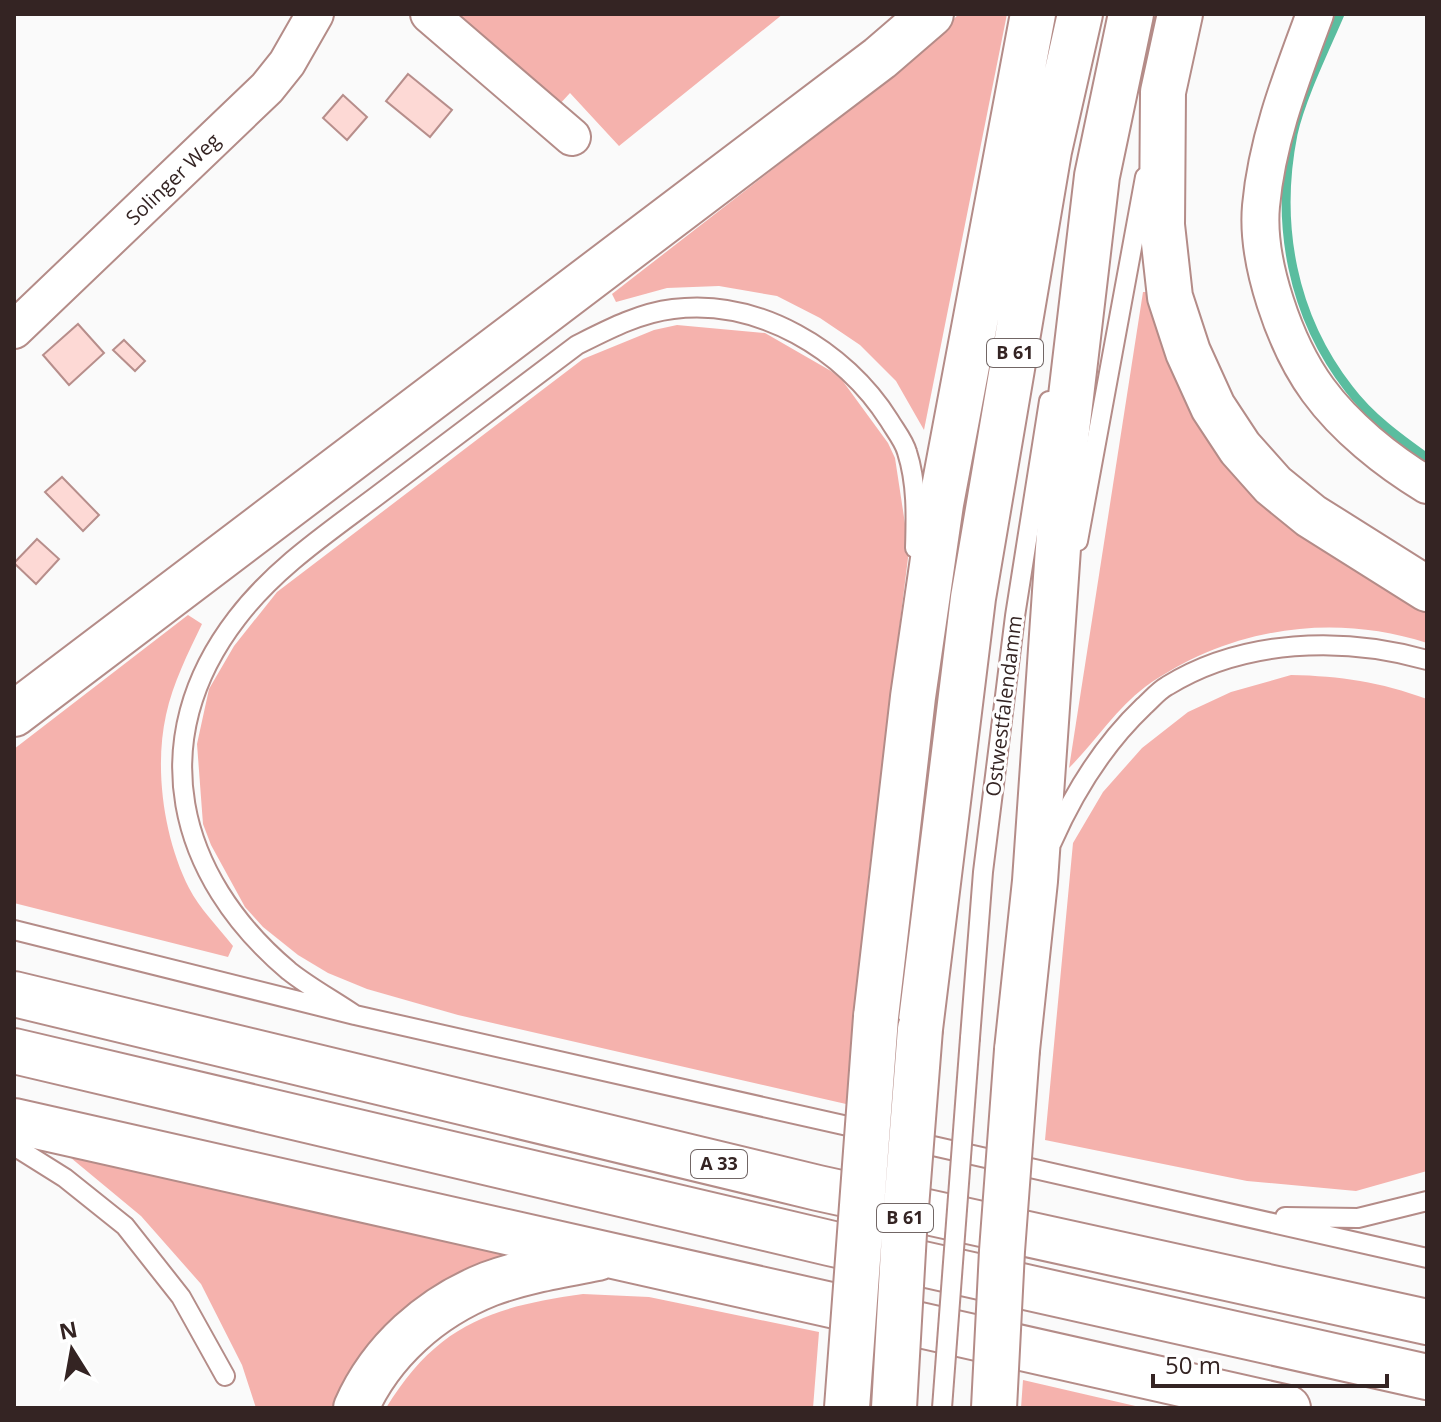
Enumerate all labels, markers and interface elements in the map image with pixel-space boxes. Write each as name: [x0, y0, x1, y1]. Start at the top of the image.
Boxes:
street label: Solinger Weg: [120, 127, 226, 231]
road number: B 61: [987, 339, 1043, 367]
street label: Ostwestfalendamm: [979, 614, 1028, 798]
road number: A 33: [691, 1150, 747, 1178]
road number: B 61: [877, 1204, 933, 1232]
north arrow: [32, 1310, 112, 1390]
text: N: [56, 1313, 80, 1346]
scale bar: [1153, 1338, 1387, 1388]
text: 50 m: [1165, 1348, 1221, 1381]

